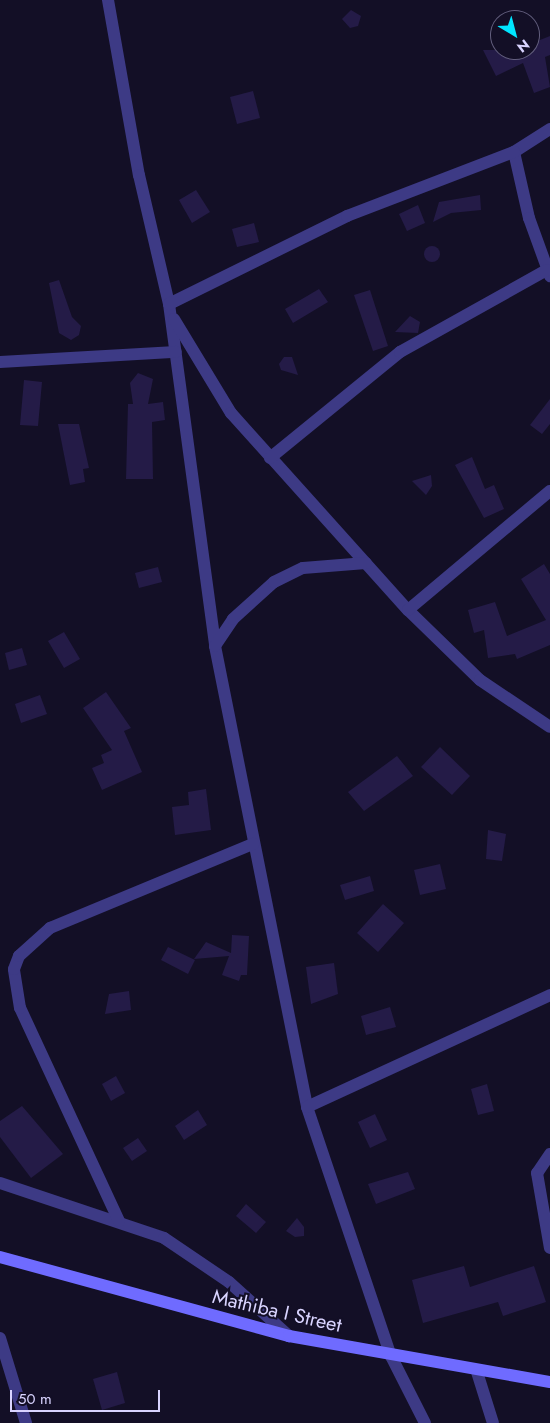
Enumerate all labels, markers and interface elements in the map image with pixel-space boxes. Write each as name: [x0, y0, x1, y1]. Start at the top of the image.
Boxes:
north arrow: [490, 10, 540, 60]
text: N: [513, 35, 534, 58]
street label: Mathiba I Street: [210, 1284, 344, 1338]
scale bar: [12, 1380, 162, 1412]
text: 50 m: [18, 1388, 52, 1410]

